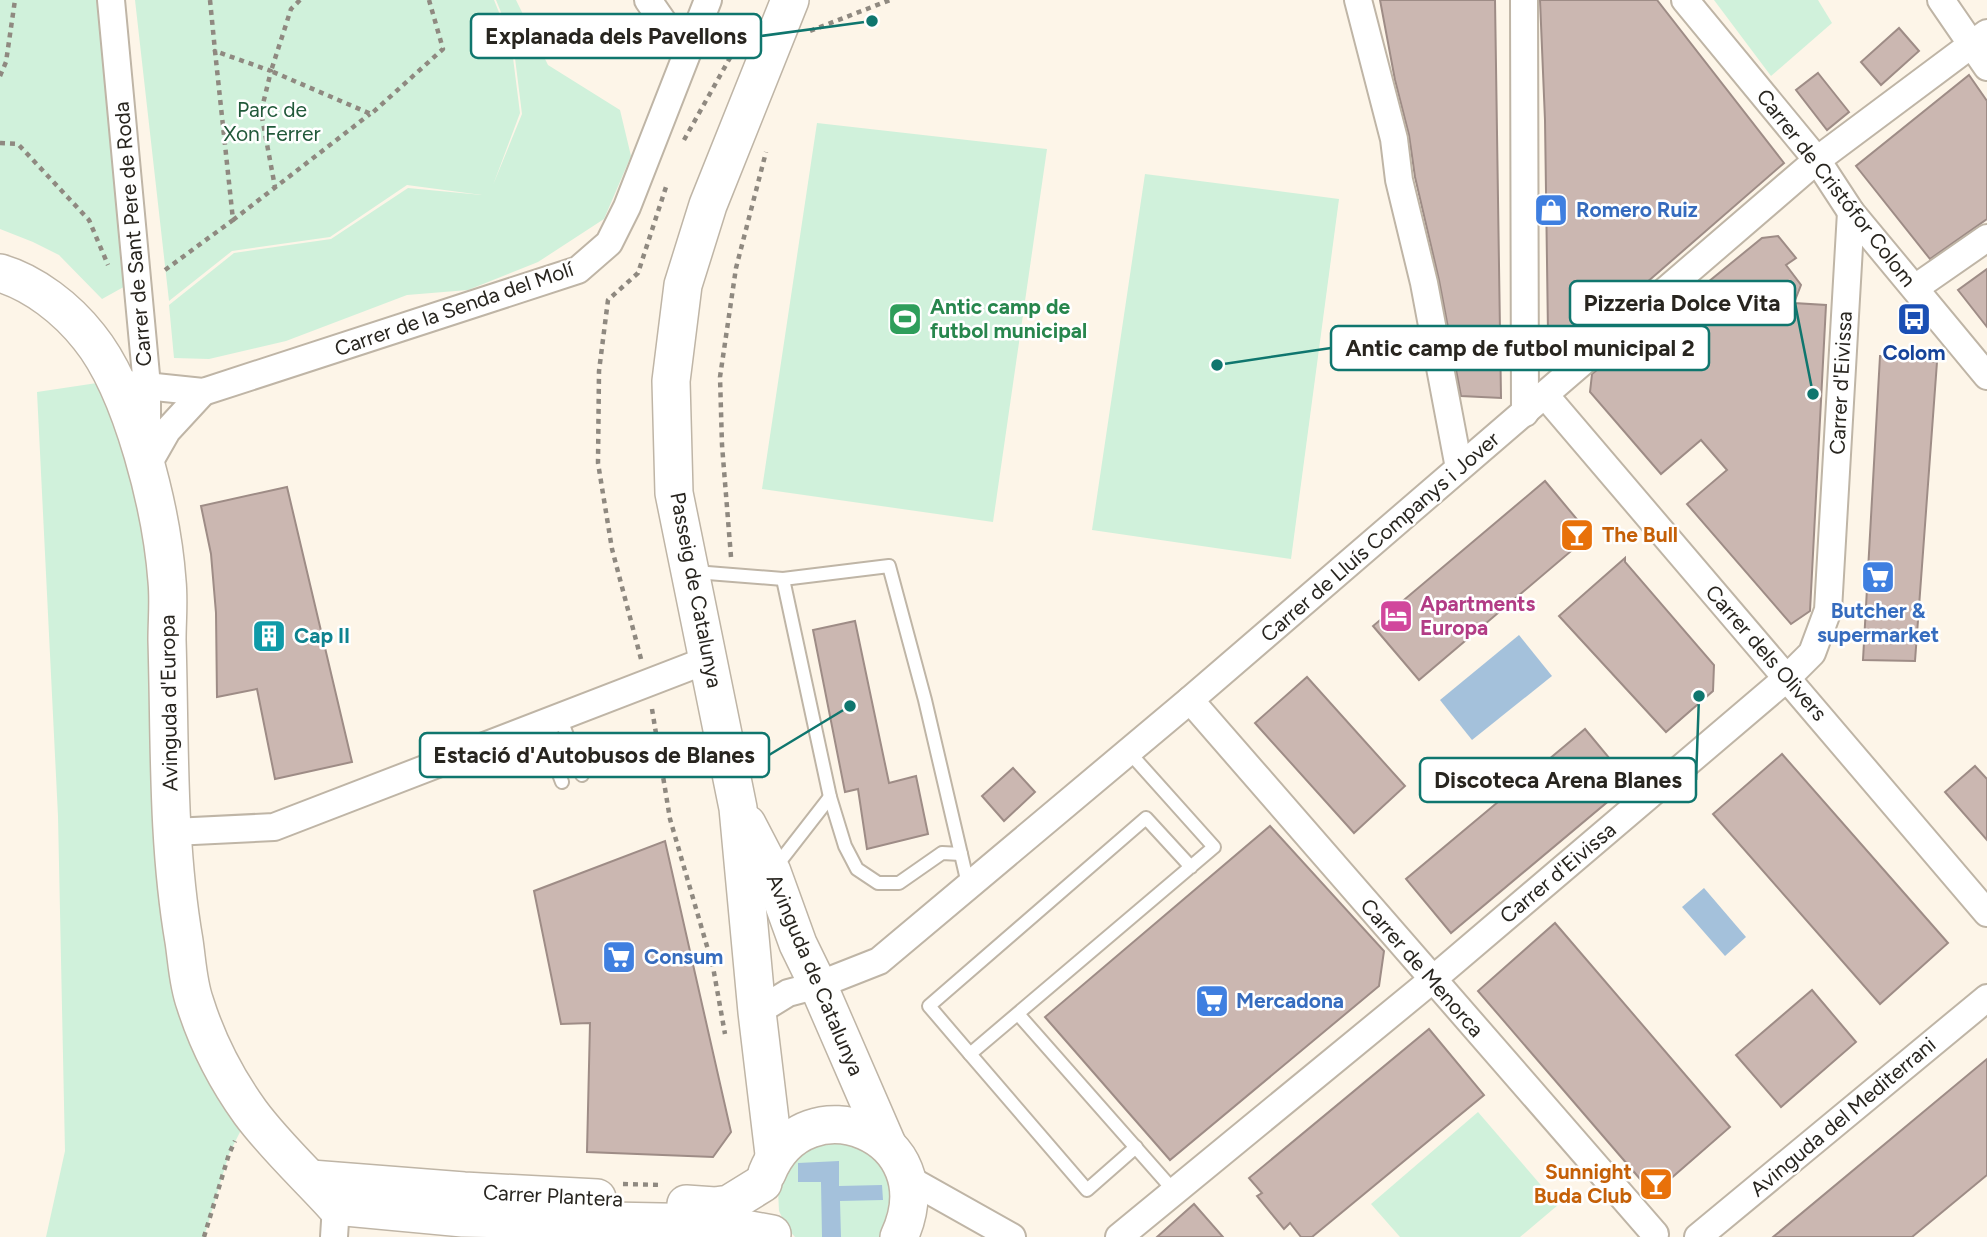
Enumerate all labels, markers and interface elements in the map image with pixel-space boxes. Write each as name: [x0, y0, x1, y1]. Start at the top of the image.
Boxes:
callout: Explanada dels Pavellons: [471, 14, 761, 58]
text: Explanada dels Pavellons: [485, 22, 747, 50]
street label: Carrer de Cristófor Colom: [1751, 84, 1921, 291]
park label: Parc de Xon Ferrer: [224, 97, 321, 146]
street label: Carrer de Sant Pere de Roda: [108, 101, 157, 367]
shop icon: Romero Ruiz: [1532, 191, 1570, 229]
place label: Romero Ruiz: [1576, 197, 1698, 222]
street label: Carrer de la Senda del Molí: [331, 256, 577, 361]
callout: Pizzeria Dolce Vita: [1570, 281, 1795, 325]
text: Pizzeria Dolce Vita: [1584, 289, 1780, 317]
place label: Antic camp de futbol municipal: [930, 294, 1087, 343]
sports icon: Antic camp de futbol municipal: [886, 300, 924, 338]
bus stop icon: Colom: [1895, 300, 1933, 338]
street label: Carrer d'Eivissa: [1824, 311, 1857, 455]
callout: Antic camp de futbol municipal 2: [1331, 326, 1709, 370]
text: Antic camp de futbol municipal 2: [1345, 334, 1695, 362]
place label: Colom: [1882, 340, 1946, 365]
street label: Carrer de Lluís Companys i Jover: [1255, 426, 1504, 647]
street label: Passeig de Catalunya: [665, 490, 728, 690]
bar icon: The Bull: [1558, 516, 1596, 554]
place label: The Bull: [1602, 522, 1678, 547]
supermarket icon: Butcher & supermarket: [1859, 558, 1897, 596]
street label: Carrer dels Olivers: [1701, 580, 1832, 726]
place label: Apartments Europa: [1420, 591, 1536, 640]
hotel icon: Apartments Europa: [1377, 597, 1415, 635]
place label: Butcher & supermarket: [1817, 598, 1939, 647]
street label: Avinguda d'Europa: [154, 614, 183, 792]
building icon: Cap II: [250, 617, 288, 655]
place label: Cap II: [294, 623, 350, 648]
callout: Estació d'Autobusos de Blanes: [420, 733, 769, 777]
text: Estació d'Autobusos de Blanes: [433, 741, 755, 769]
callout: Discoteca Arena Blanes: [1420, 758, 1696, 802]
text: Discoteca Arena Blanes: [1434, 766, 1682, 794]
street label: Carrer d'Eivissa: [1495, 817, 1621, 928]
street label: Avinguda de Catalunya: [762, 870, 869, 1079]
street label: Carrer de Menorca: [1356, 893, 1489, 1042]
supermarket icon: Consum: [600, 938, 638, 976]
place label: Consum: [644, 944, 723, 969]
supermarket icon: Mercadona: [1193, 982, 1231, 1020]
place label: Mercadona: [1236, 988, 1344, 1013]
street label: Avinguda del Mediterrani: [1745, 1032, 1941, 1202]
place label: Sunnight Buda Club: [1534, 1159, 1632, 1208]
bar icon: Sunnight Buda Club: [1637, 1165, 1675, 1203]
street label: Carrer Plantera: [482, 1179, 624, 1212]

